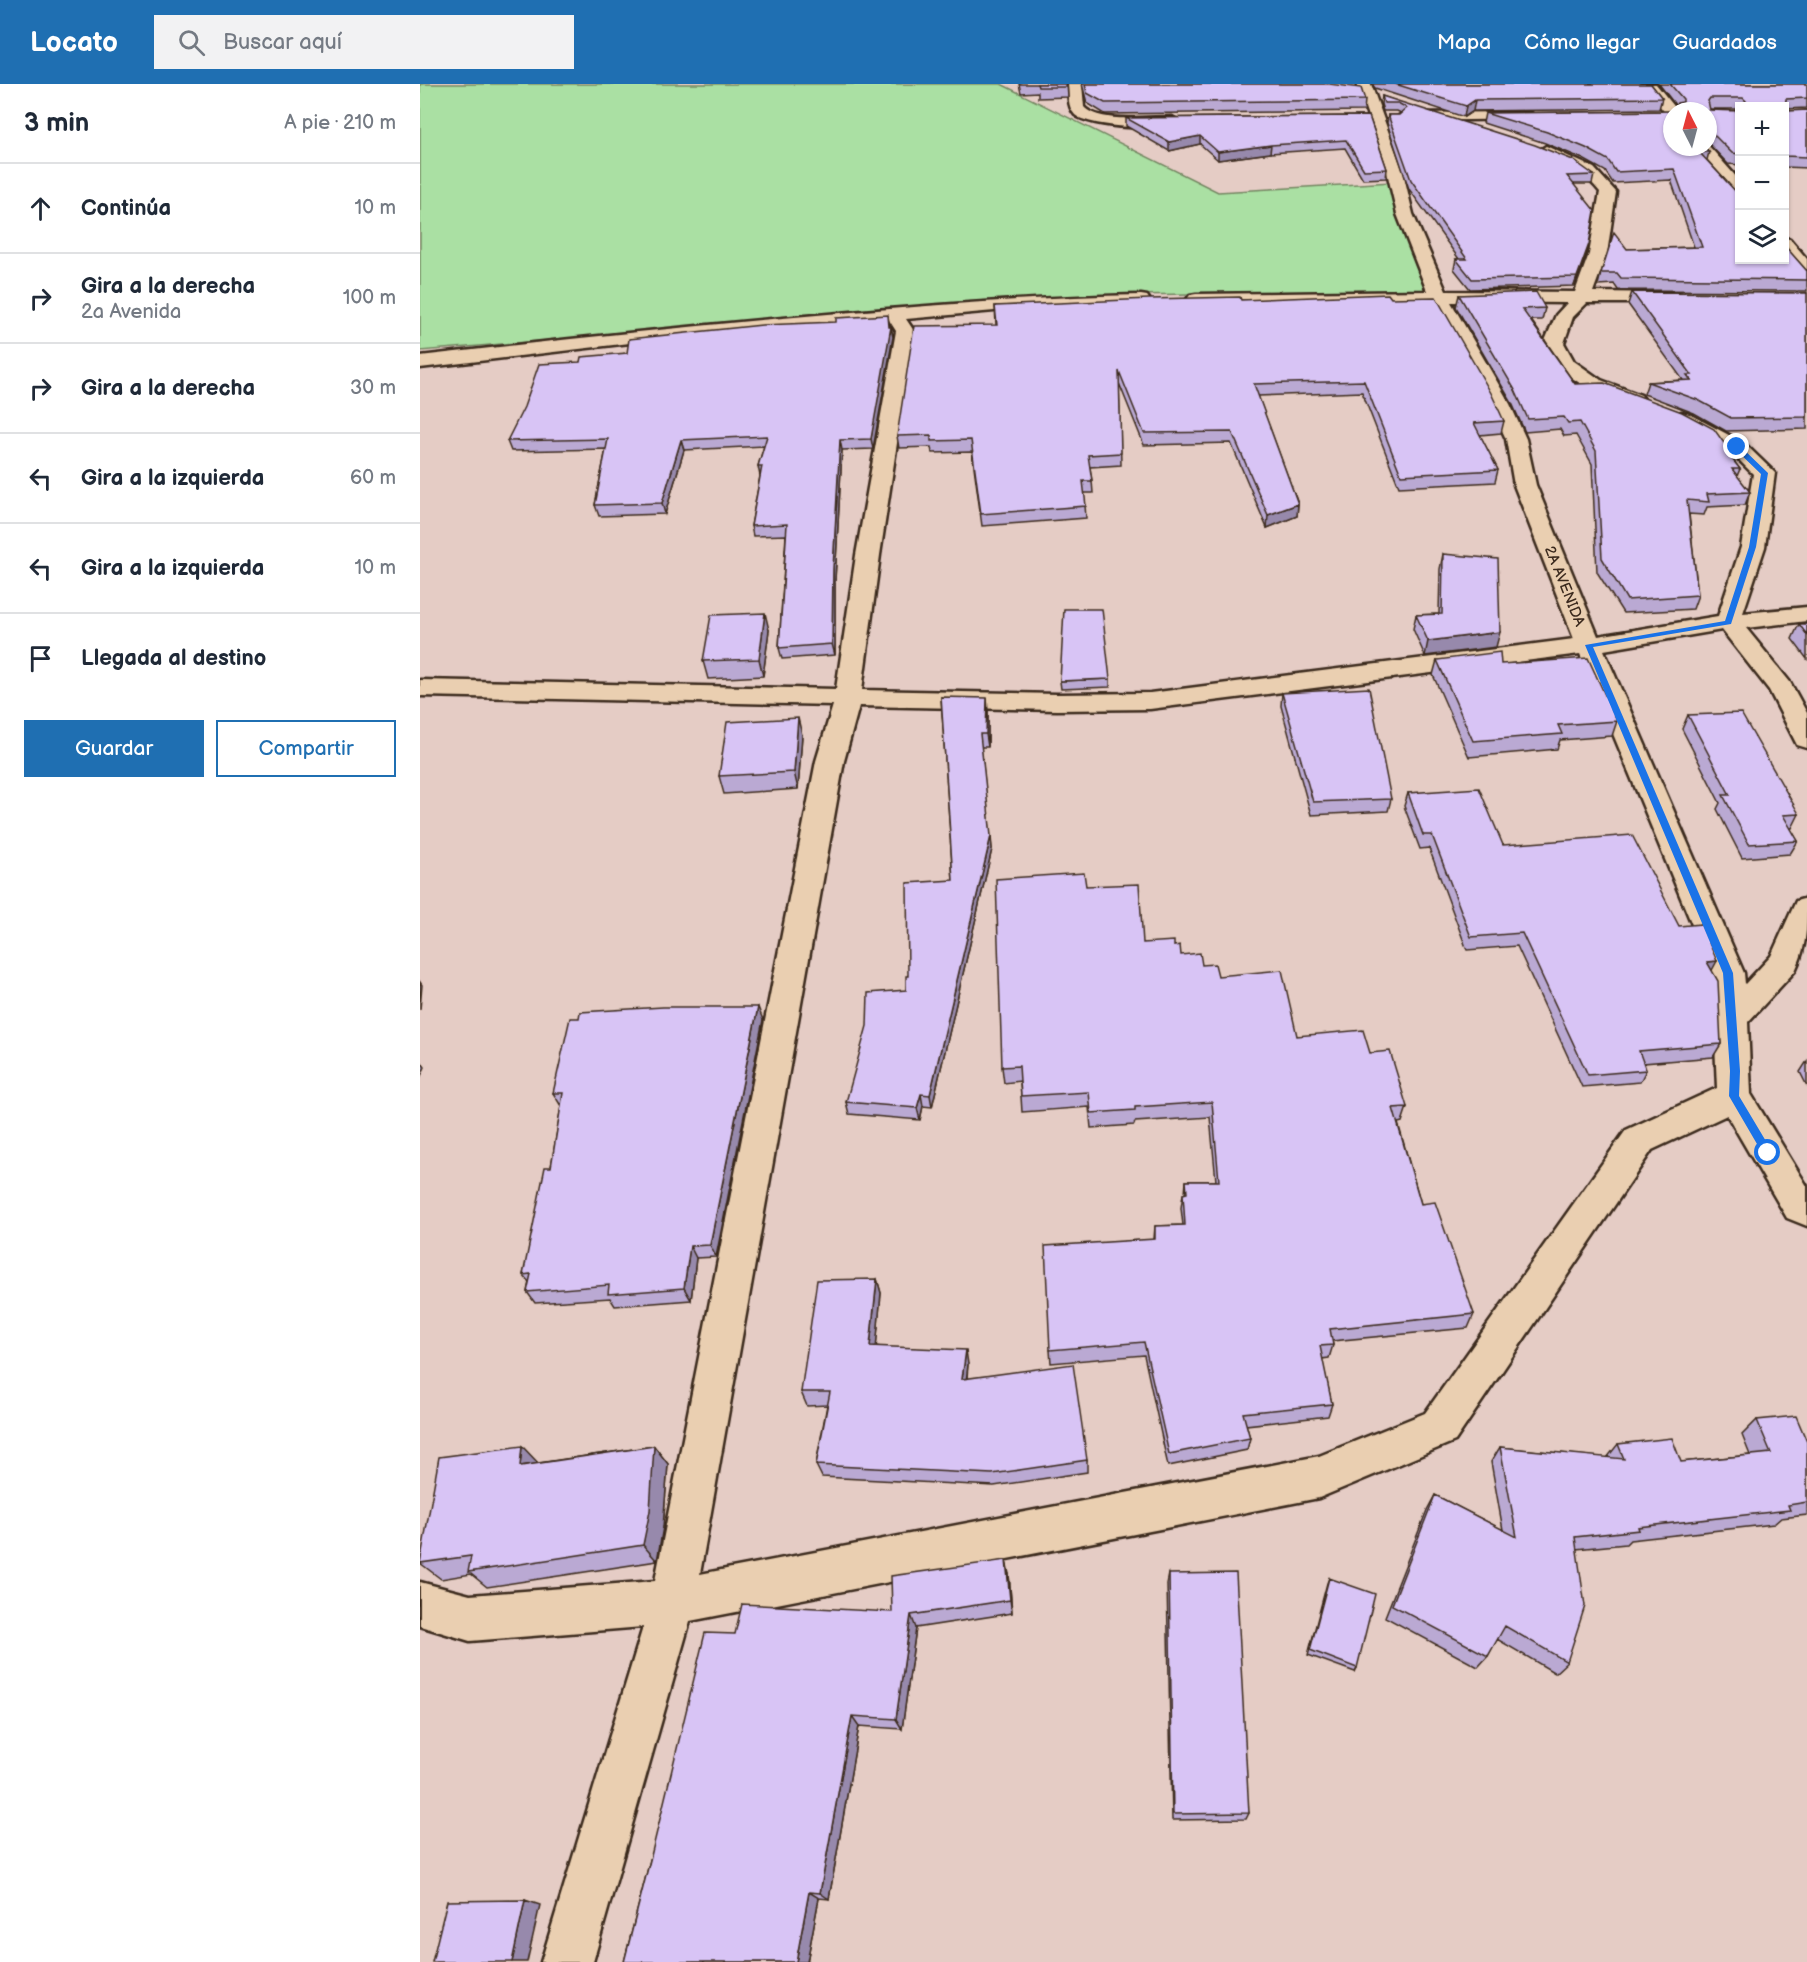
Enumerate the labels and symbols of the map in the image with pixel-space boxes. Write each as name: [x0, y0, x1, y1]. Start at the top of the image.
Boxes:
north arrow: [1663, 102, 1717, 156]
route end: [1723, 433, 1749, 459]
street label: 2A AVENIDA: [1540, 543, 1590, 630]
route start: [1754, 1139, 1780, 1165]

